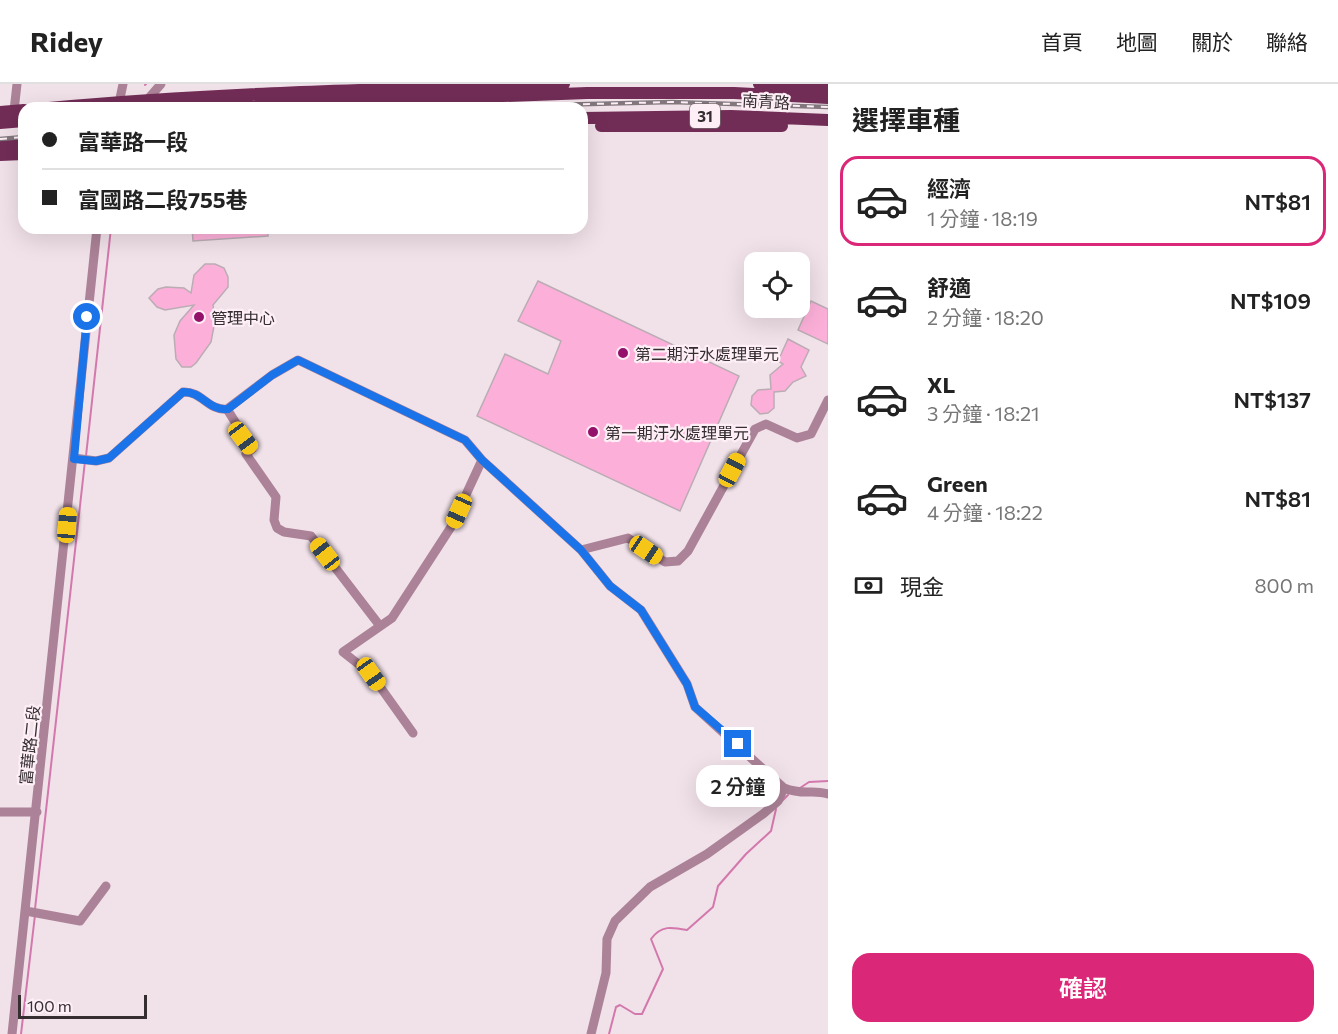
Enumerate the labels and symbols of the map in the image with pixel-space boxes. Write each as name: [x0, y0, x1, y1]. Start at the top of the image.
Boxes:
street label: 南青路: [742, 90, 790, 112]
road number: 31: [690, 104, 720, 128]
route start: [73, 303, 100, 330]
place label: 管理中心: [211, 308, 275, 327]
marker: 管理中心: [192, 310, 206, 324]
place label: 第二期汙水處理單元: [635, 344, 779, 363]
marker: 第二期汙水處理單元: [616, 346, 630, 360]
car: [225, 418, 261, 458]
place label: 第一期汙水處理單元: [605, 423, 749, 442]
marker: 第一期汙水處理單元: [586, 425, 600, 439]
car: [716, 450, 748, 490]
car: [443, 491, 475, 531]
car: [56, 506, 78, 544]
car: [626, 532, 666, 568]
car: [307, 534, 343, 574]
car: [353, 654, 389, 694]
street label: 富華路二段: [15, 704, 43, 786]
route end: [724, 730, 751, 757]
callout: 2 分鐘: [696, 765, 780, 807]
scale bar: [18, 992, 147, 1020]

